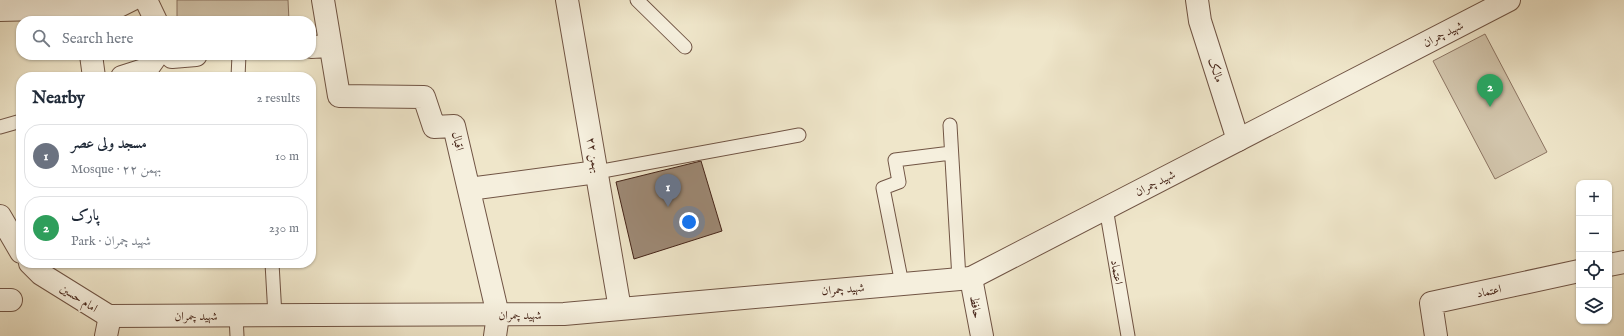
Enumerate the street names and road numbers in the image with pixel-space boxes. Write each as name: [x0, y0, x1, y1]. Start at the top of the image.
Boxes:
street label: شهید چمران: [1421, 18, 1466, 51]
street label: مالک: [1204, 56, 1227, 85]
street label: اقبال: [448, 130, 467, 152]
street label: ۲۲ بهمن: [582, 136, 604, 174]
street label: شهید چمران: [1133, 167, 1178, 200]
street label: اعتماد: [1107, 258, 1126, 286]
street label: شهید چمران: [821, 280, 865, 299]
street label: امام حسین: [55, 281, 101, 319]
street label: اعتماد: [1475, 281, 1503, 301]
street label: حافظ: [966, 295, 985, 320]
street label: شهید چمران: [498, 308, 542, 323]
street label: شهید چمران: [174, 309, 218, 324]

